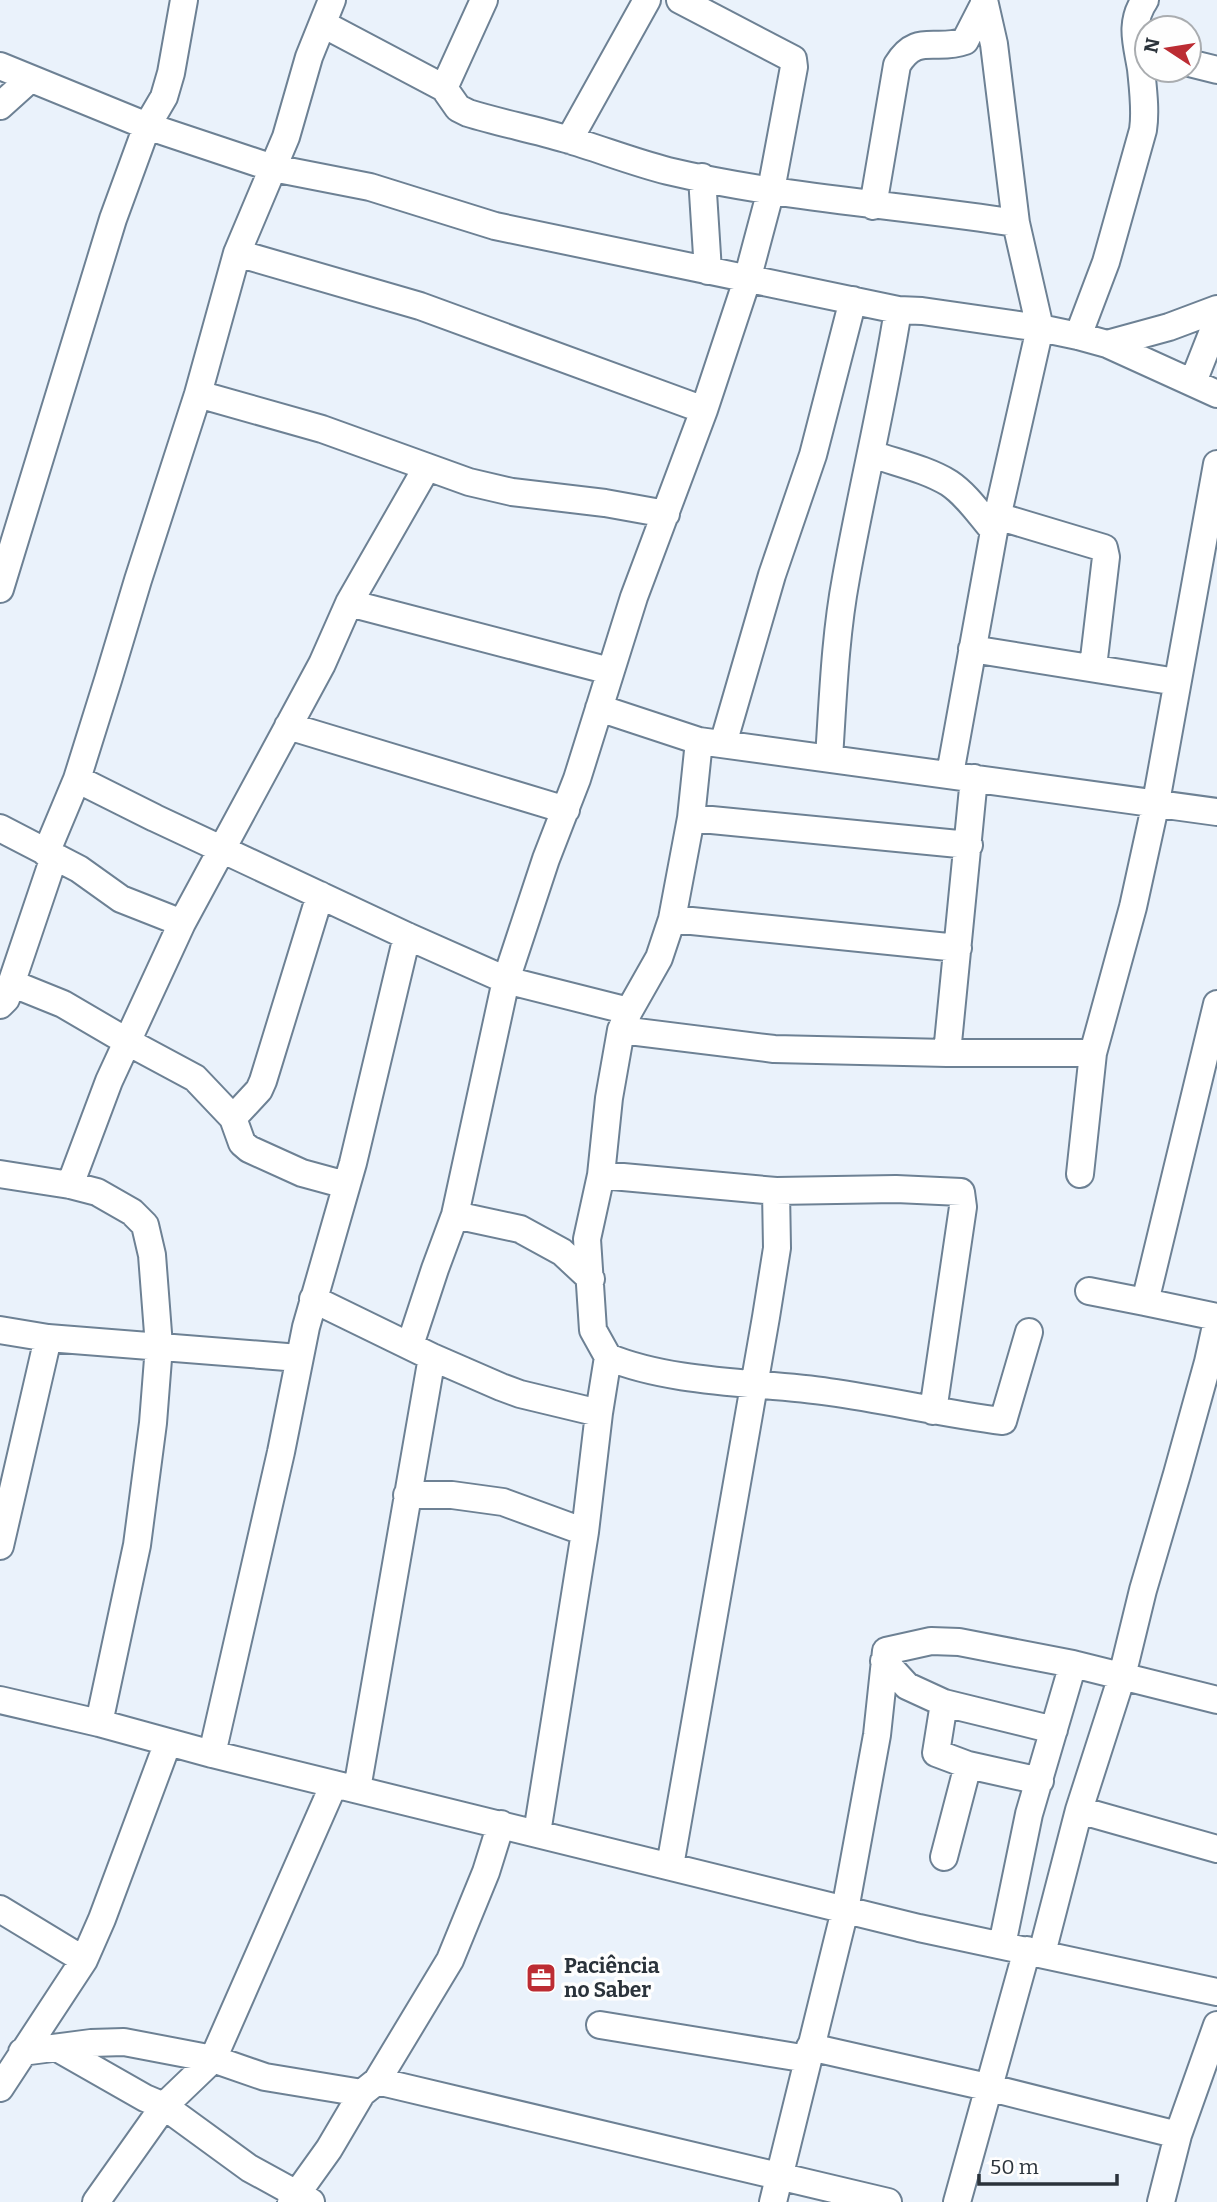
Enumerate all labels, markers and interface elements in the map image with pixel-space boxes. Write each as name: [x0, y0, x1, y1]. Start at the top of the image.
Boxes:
north arrow: [1133, 14, 1203, 84]
text: N: [1139, 36, 1165, 55]
place label: Paciência no Saber: [564, 1953, 660, 2003]
office icon: Paciência no Saber: [524, 1961, 558, 1995]
scale bar: [979, 2142, 1117, 2186]
text: 50 m: [990, 2154, 1039, 2180]

